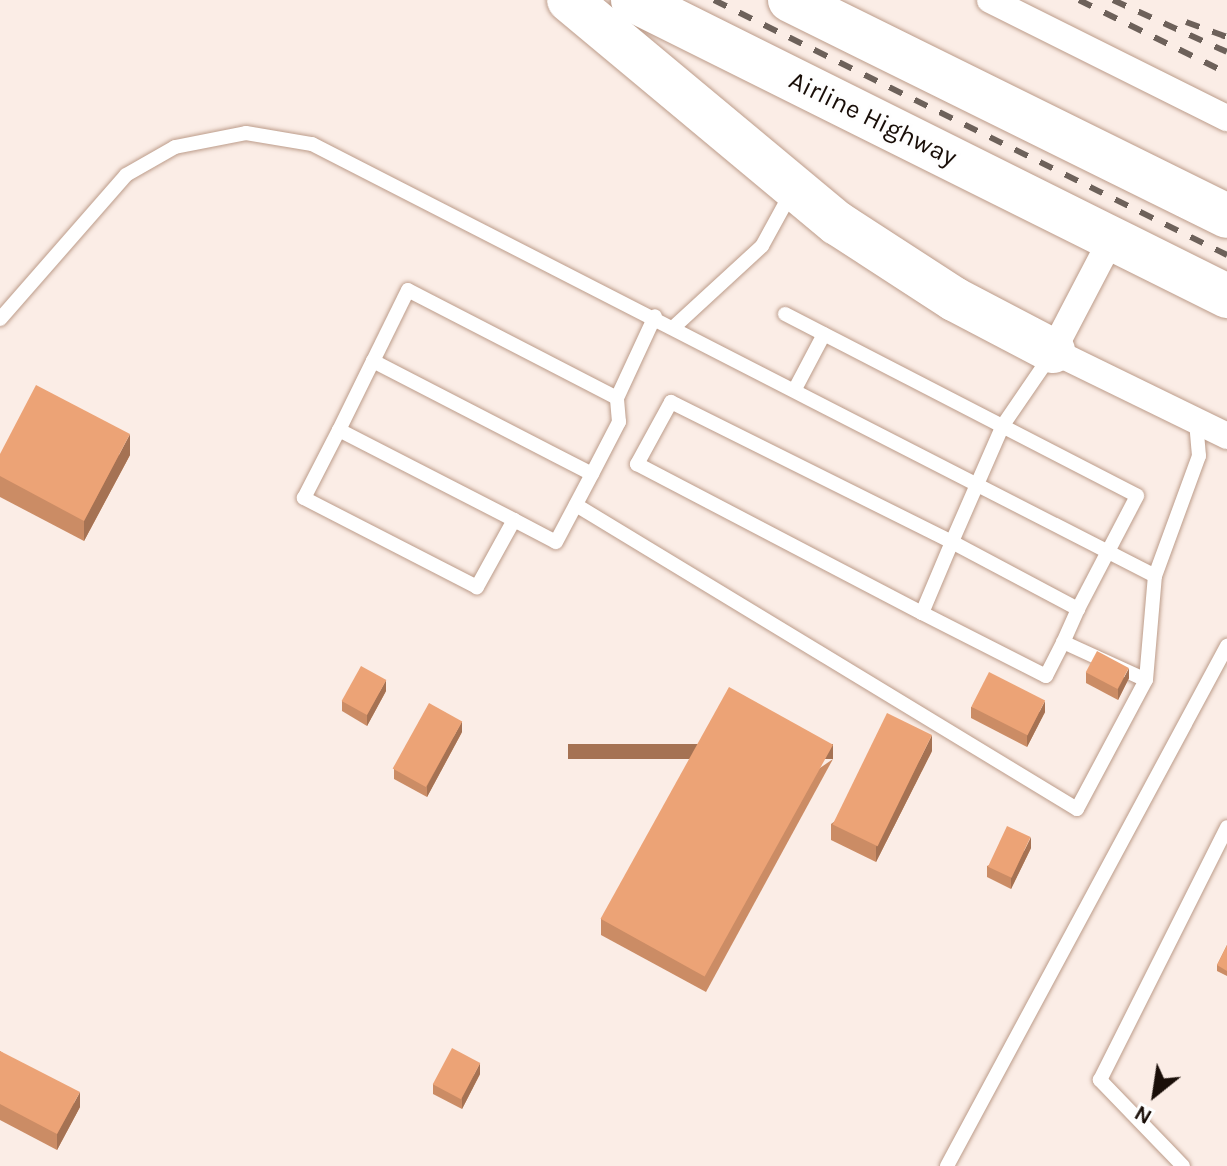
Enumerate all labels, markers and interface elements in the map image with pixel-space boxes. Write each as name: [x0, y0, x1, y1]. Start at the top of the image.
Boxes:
street label: Airline Highway: [784, 65, 962, 173]
north arrow: [1115, 1054, 1195, 1134]
text: N: [1130, 1100, 1156, 1130]

